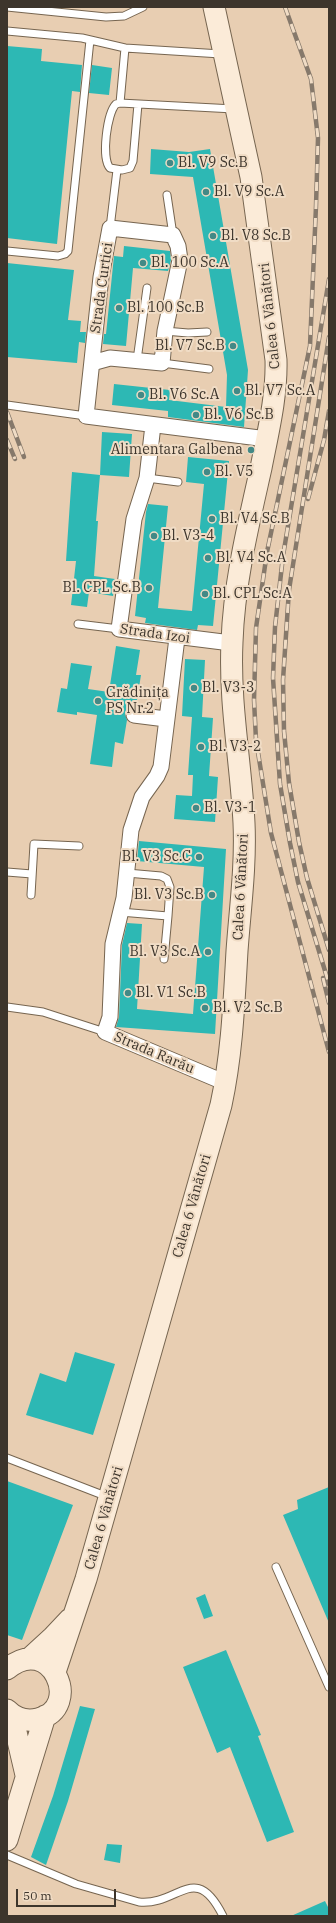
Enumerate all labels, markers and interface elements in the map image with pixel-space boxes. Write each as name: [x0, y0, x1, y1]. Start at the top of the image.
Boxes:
place label: Bl. V9 Sc.B: [178, 155, 248, 171]
marker: Bl. V9 Sc.B: [165, 158, 175, 168]
place label: Bl. V9 Sc.A: [214, 184, 284, 200]
marker: Bl. V9 Sc.A: [201, 187, 211, 197]
place label: Bl. V8 Sc.B: [221, 228, 291, 244]
marker: Bl. V8 Sc.B: [208, 231, 218, 241]
street label: Strada Curtici: [87, 242, 117, 334]
place label: Bl. 100 Sc.A: [151, 255, 229, 271]
marker: Bl. 100 Sc.A: [138, 258, 148, 268]
street label: Calea 6 Vânători: [256, 262, 284, 370]
place label: Bl. 100 Sc.B: [127, 300, 204, 316]
marker: Bl. 100 Sc.B: [114, 303, 124, 313]
place label: Bl. V7 Sc.B: [155, 338, 225, 354]
marker: Bl. V7 Sc.B: [228, 341, 238, 351]
place label: Bl. V7 Sc.A: [245, 383, 315, 399]
marker: Bl. V7 Sc.A: [232, 386, 242, 396]
place label: Bl. V6 Sc.A: [149, 387, 219, 403]
marker: Bl. V6 Sc.A: [136, 390, 146, 400]
place label: Bl. V6 Sc.B: [204, 407, 274, 423]
marker: Bl. V6 Sc.B: [191, 410, 201, 420]
place label: Alimentara Galbena: [111, 442, 243, 458]
marker: Alimentara Galbena: [246, 445, 256, 455]
place label: Bl. V5: [215, 464, 253, 480]
marker: Bl. V5: [202, 467, 212, 477]
place label: Bl. V4 Sc.B: [220, 511, 290, 527]
marker: Bl. V4 Sc.B: [207, 514, 217, 524]
place label: Bl. V3-4: [162, 528, 214, 544]
marker: Bl. V3-4: [149, 531, 159, 541]
place label: Bl. V4 Sc.A: [216, 550, 286, 566]
marker: Bl. V4 Sc.A: [203, 553, 213, 563]
place label: Bl. CPL Sc.B: [63, 580, 141, 596]
marker: Bl. CPL Sc.B: [144, 583, 154, 593]
place label: Bl. CPL Sc.A: [213, 586, 292, 602]
marker: Bl. CPL Sc.A: [200, 589, 210, 599]
street label: Strada Izoi: [119, 621, 191, 647]
place label: Bl. V3-3: [202, 680, 254, 696]
marker: Bl. V3-3: [189, 683, 199, 693]
place label: Grădinița PS Nr.2: [106, 685, 169, 718]
marker: Grădinița PS Nr.2: [93, 696, 103, 706]
place label: Bl. V3-2: [209, 739, 261, 755]
marker: Bl. V3-2: [196, 742, 206, 752]
place label: Bl. V3-1: [204, 800, 256, 816]
marker: Bl. V3-1: [191, 803, 201, 813]
street label: Calea 6 Vânători: [230, 833, 252, 941]
place label: Bl. V3 Sc.C: [122, 849, 191, 865]
marker: Bl. V3 Sc.C: [194, 852, 204, 862]
place label: Bl. V3 Sc.B: [134, 887, 204, 903]
marker: Bl. V3 Sc.B: [207, 890, 217, 900]
place label: Bl. V3 Sc.A: [130, 944, 200, 960]
marker: Bl. V3 Sc.A: [203, 947, 213, 957]
place label: Bl. V1 Sc.B: [136, 985, 206, 1001]
marker: Bl. V1 Sc.B: [123, 988, 133, 998]
place label: Bl. V2 Sc.B: [213, 1000, 283, 1016]
marker: Bl. V2 Sc.B: [200, 1003, 210, 1013]
street label: Strada Rarău: [111, 1028, 197, 1078]
street label: Calea 6 Vânători: [169, 1152, 215, 1260]
street label: Calea 6 Vânători: [81, 1464, 127, 1572]
scale bar: [18, 1881, 118, 1907]
text: 50 m: [23, 1888, 52, 1903]

